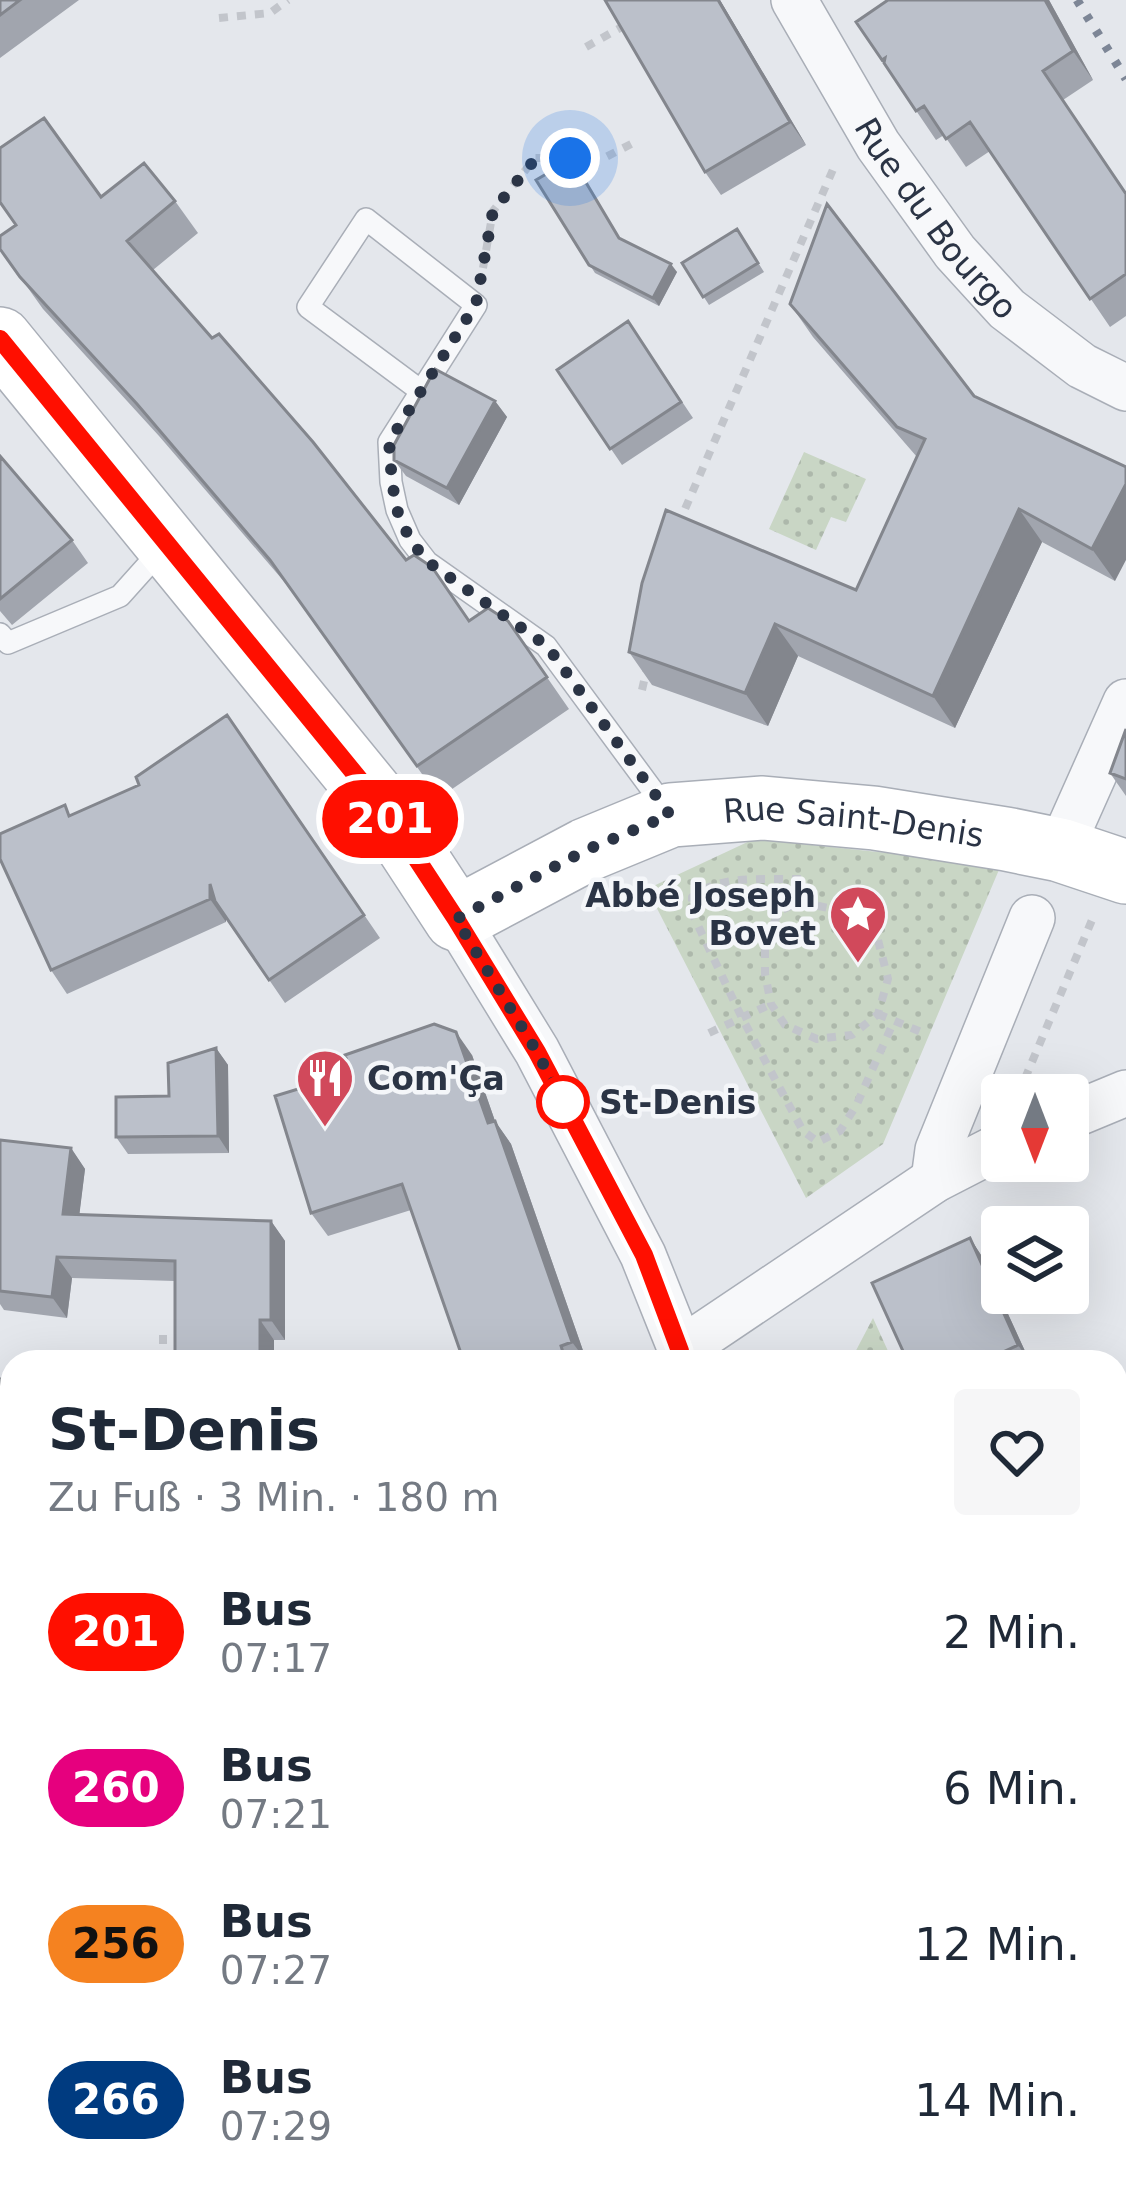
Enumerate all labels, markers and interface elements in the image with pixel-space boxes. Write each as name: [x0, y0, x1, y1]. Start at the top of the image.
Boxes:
street label: Rue du Bourgo: [847, 111, 1026, 327]
your location: [540, 128, 600, 188]
line badge: 201: [321, 780, 459, 858]
street label: Rue Saint-Denis: [722, 788, 987, 855]
text: 201: [346, 794, 434, 843]
place label: Abbé Joseph Bovet: [585, 876, 816, 953]
place icon: Abbé Joseph Bovet: [827, 883, 889, 965]
restaurant icon: Com'Ça: [294, 1047, 356, 1129]
place label: Com'Ça: [367, 1059, 505, 1098]
north arrow: [981, 1074, 1089, 1182]
map controls: [981, 1074, 1089, 1314]
marker: St-Denis: [538, 1077, 588, 1127]
place label: St-Denis: [599, 1083, 756, 1122]
button: layers: [981, 1206, 1089, 1314]
button: heart: [954, 1389, 1080, 1515]
text: St-Denis: [48, 1397, 320, 1463]
text: Zu Fuß · 3 Min. · 180 m: [48, 1475, 499, 1520]
text: Bus: [220, 1583, 313, 1636]
text: 2 Min.: [943, 1606, 1080, 1659]
text: 201: [72, 1607, 160, 1656]
text: 07:17: [220, 1636, 332, 1681]
text: Bus: [220, 1739, 313, 1792]
text: 6 Min.: [943, 1762, 1080, 1815]
text: 260: [72, 1763, 160, 1812]
text: 07:21: [220, 1792, 332, 1837]
text: Bus: [220, 1895, 313, 1948]
text: 12 Min.: [914, 1918, 1080, 1971]
text: 256: [72, 1919, 160, 1968]
text: 07:27: [220, 1948, 332, 1993]
text: Bus: [220, 2051, 313, 2104]
text: 14 Min.: [914, 2074, 1080, 2127]
text: 266: [72, 2075, 160, 2124]
text: 07:29: [220, 2104, 332, 2149]

